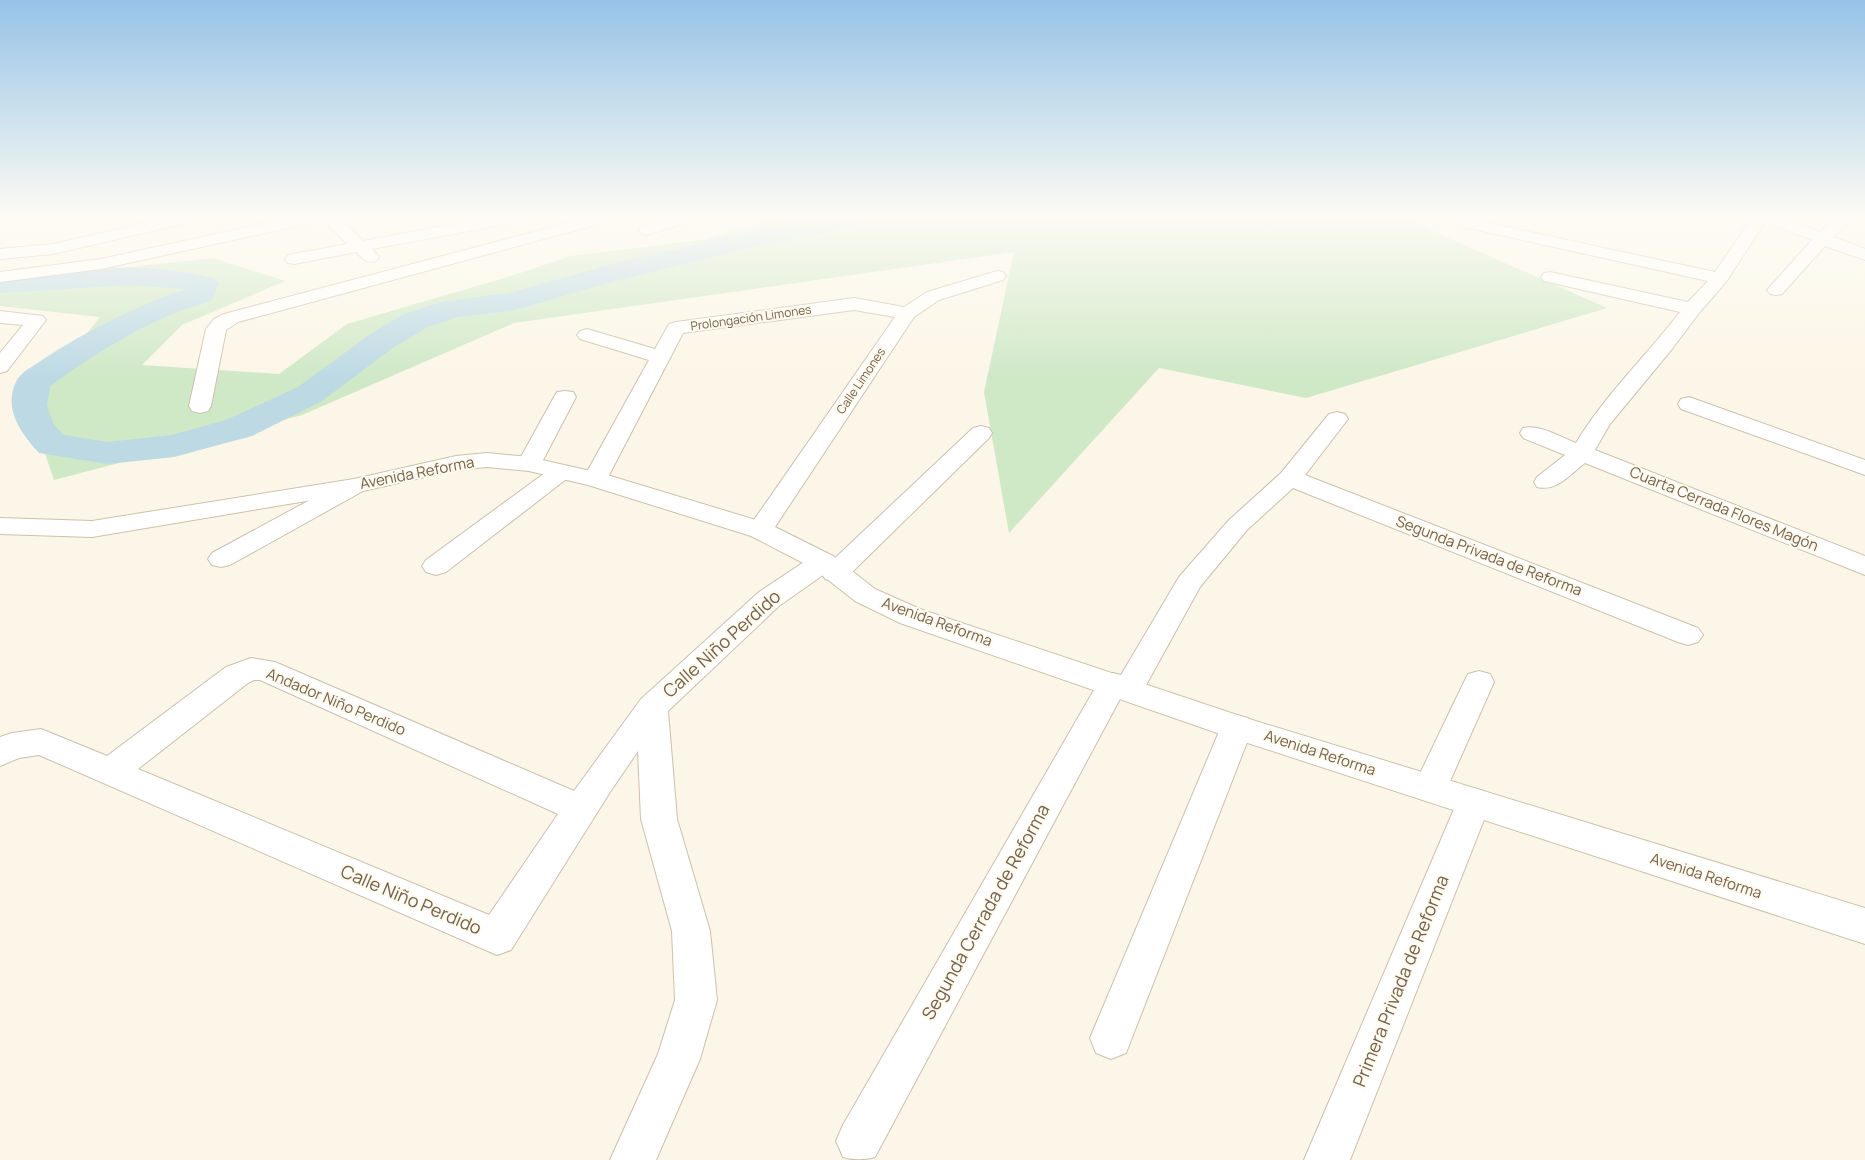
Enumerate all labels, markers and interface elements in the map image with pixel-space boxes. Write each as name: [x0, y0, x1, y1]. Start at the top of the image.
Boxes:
street label: Prolongación Limones: [689, 301, 812, 334]
street label: Calle Limones: [832, 344, 889, 417]
street label: Avenida Reforma: [358, 451, 476, 494]
street label: Cuarta Cerrada Flores Magón: [1627, 461, 1822, 556]
street label: Segunda Privada de Reforma: [1393, 510, 1585, 601]
street label: Calle Niño Perdido: [657, 584, 785, 703]
street label: Avenida Reforma: [879, 592, 995, 651]
street label: Andador Niño Perdido: [263, 663, 409, 740]
street label: Avenida Reforma: [1262, 725, 1379, 780]
street label: Segunda Cerrada de Reforma: [916, 799, 1055, 1024]
street label: Avenida Reforma: [1648, 848, 1765, 903]
street label: Calle Niño Perdido: [337, 859, 485, 940]
street label: Primera Privada de Reforma: [1347, 871, 1454, 1090]

